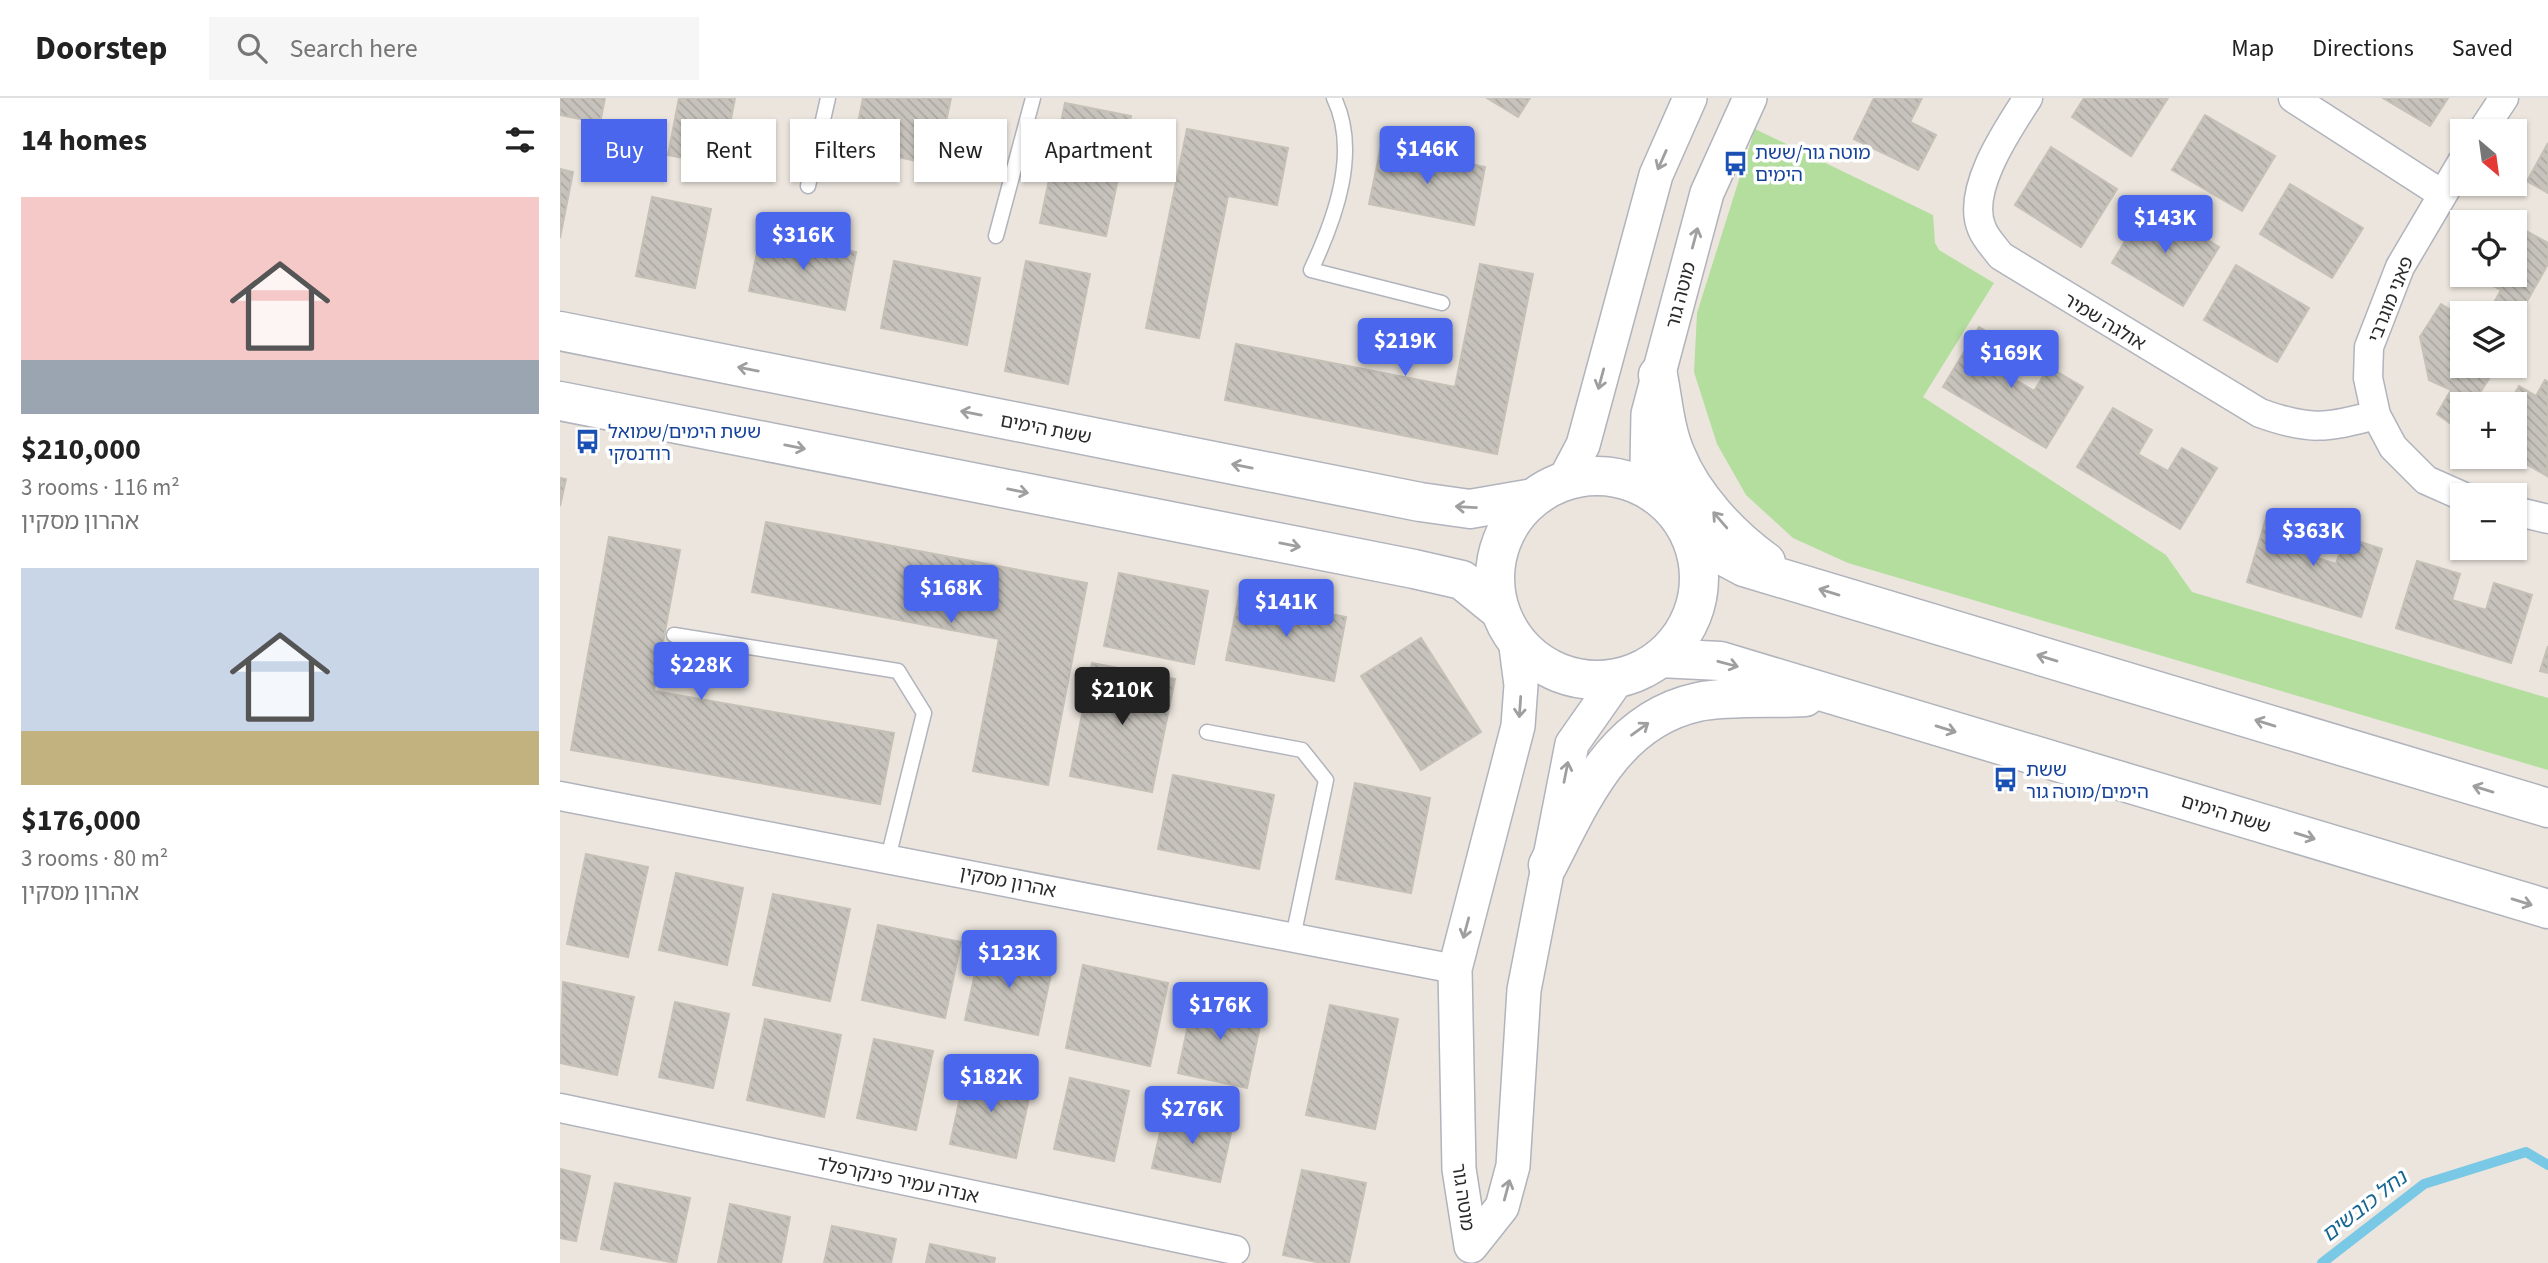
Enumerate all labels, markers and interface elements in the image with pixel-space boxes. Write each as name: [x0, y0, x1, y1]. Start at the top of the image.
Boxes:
search box: [209, 17, 699, 80]
text: Doorstep: [35, 25, 167, 72]
icon: search: [233, 29, 271, 67]
text: Search here: [289, 30, 418, 67]
text: Map: [2231, 31, 2274, 66]
text: Directions: [2312, 31, 2414, 66]
text: Saved: [2452, 31, 2513, 66]
text: 14 homes: [21, 119, 147, 162]
chip: Buy: [581, 119, 667, 182]
chip: Rent: [681, 119, 776, 182]
chip: Filters: [790, 119, 900, 182]
chip: New: [914, 119, 1007, 182]
chip: Apartment: [1021, 119, 1176, 182]
north arrow: [2450, 119, 2527, 196]
map controls: [2450, 119, 2527, 560]
icon: filters: [501, 121, 539, 159]
pin: $146K: [1378, 126, 1476, 186]
text: $146K: [1396, 132, 1458, 165]
place label: מוטה גור/ששת הימים: [1755, 140, 1871, 189]
one-way arrow: [1655, 149, 1668, 170]
bus stop icon: מוטה גור/ששת הימים: [1721, 149, 1749, 177]
pin: $143K: [2116, 195, 2214, 255]
text: $143K: [2134, 201, 2196, 234]
button: locate: [2450, 210, 2527, 287]
pin: $316K: [754, 212, 852, 272]
text: $316K: [772, 218, 834, 251]
one-way arrow: [1689, 227, 1702, 250]
icon: home: [217, 243, 343, 369]
street label: פאני מוגרבי: [2362, 252, 2421, 347]
street label: מוטה גור: [1660, 259, 1703, 332]
street label: אולגה שמיר: [2058, 287, 2151, 358]
button: layers: [2450, 301, 2527, 378]
pin: $219K: [1356, 318, 1454, 378]
text: $219K: [1374, 324, 1436, 357]
pin: $169K: [1962, 330, 2060, 390]
text: $169K: [1980, 336, 2042, 369]
one-way arrow: [737, 361, 760, 375]
one-way arrow: [1594, 367, 1607, 390]
button: +: [2450, 392, 2527, 469]
one-way arrow: [960, 405, 983, 419]
street label: ששת הימים: [998, 407, 1094, 452]
place label: ששת הימים/שמואל רודנסקי: [608, 419, 761, 468]
text: $210,000: [21, 428, 141, 471]
bus stop icon: ששת הימים/שמואל רודנסקי: [574, 428, 602, 456]
one-way arrow: [783, 441, 806, 454]
one-way arrow: [1231, 459, 1254, 473]
text: 3 rooms · 116 m²: [21, 471, 180, 504]
button: −: [2450, 483, 2527, 560]
one-way arrow: [1006, 485, 1029, 499]
one-way arrow: [1455, 501, 1478, 514]
text: אהרון מסקין: [21, 505, 139, 538]
pin: $363K: [2264, 508, 2362, 568]
one-way arrow: [1713, 511, 1729, 529]
text: $363K: [2282, 514, 2344, 547]
one-way arrow: [1278, 539, 1301, 552]
pin: $168K: [902, 566, 1000, 625]
text: $168K: [920, 571, 982, 604]
pin: $141K: [1237, 580, 1335, 639]
text: $141K: [1255, 585, 1317, 618]
one-way arrow: [1818, 585, 1840, 598]
icon: home: [217, 614, 343, 740]
pin: $228K: [652, 642, 750, 702]
text: $228K: [670, 648, 732, 681]
one-way arrow: [2036, 650, 2058, 663]
one-way arrow: [1716, 658, 1739, 671]
pin: $210K: [1073, 668, 1171, 727]
text: $210K: [1091, 673, 1153, 706]
one-way arrow: [1513, 695, 1526, 718]
one-way arrow: [2254, 716, 2276, 729]
one-way arrow: [1630, 722, 1649, 736]
one-way arrow: [1935, 723, 1957, 736]
place label: ששת הימים/מוטה גור: [2026, 757, 2149, 806]
one-way arrow: [1560, 761, 1574, 784]
bus stop icon: ששת הימים/מוטה גור: [1992, 766, 2020, 794]
one-way arrow: [2472, 781, 2494, 794]
street label: ששת הימים: [2177, 788, 2274, 841]
text: $176,000: [21, 799, 141, 842]
one-way arrow: [2293, 831, 2315, 844]
text: 3 rooms · 80 m²: [21, 842, 168, 875]
street label: אהרון מסקין: [957, 860, 1058, 905]
text: אהרון מסקין: [21, 876, 139, 909]
one-way arrow: [2511, 896, 2533, 909]
one-way arrow: [1458, 916, 1471, 938]
pin: $123K: [960, 930, 1058, 990]
text: $123K: [978, 936, 1040, 969]
pin: $176K: [1171, 982, 1269, 1042]
text: $176K: [1189, 988, 1251, 1021]
pin: $182K: [942, 1054, 1040, 1114]
text: $182K: [960, 1060, 1022, 1093]
pin: $276K: [1143, 1086, 1241, 1146]
text: $276K: [1161, 1092, 1223, 1125]
street label: אנדה עמיר פינקרפלד: [814, 1150, 981, 1211]
street label: מוטה גור: [1444, 1162, 1481, 1233]
water label: נחל כובשים: [2315, 1162, 2415, 1249]
one-way arrow: [1501, 1179, 1514, 1202]

